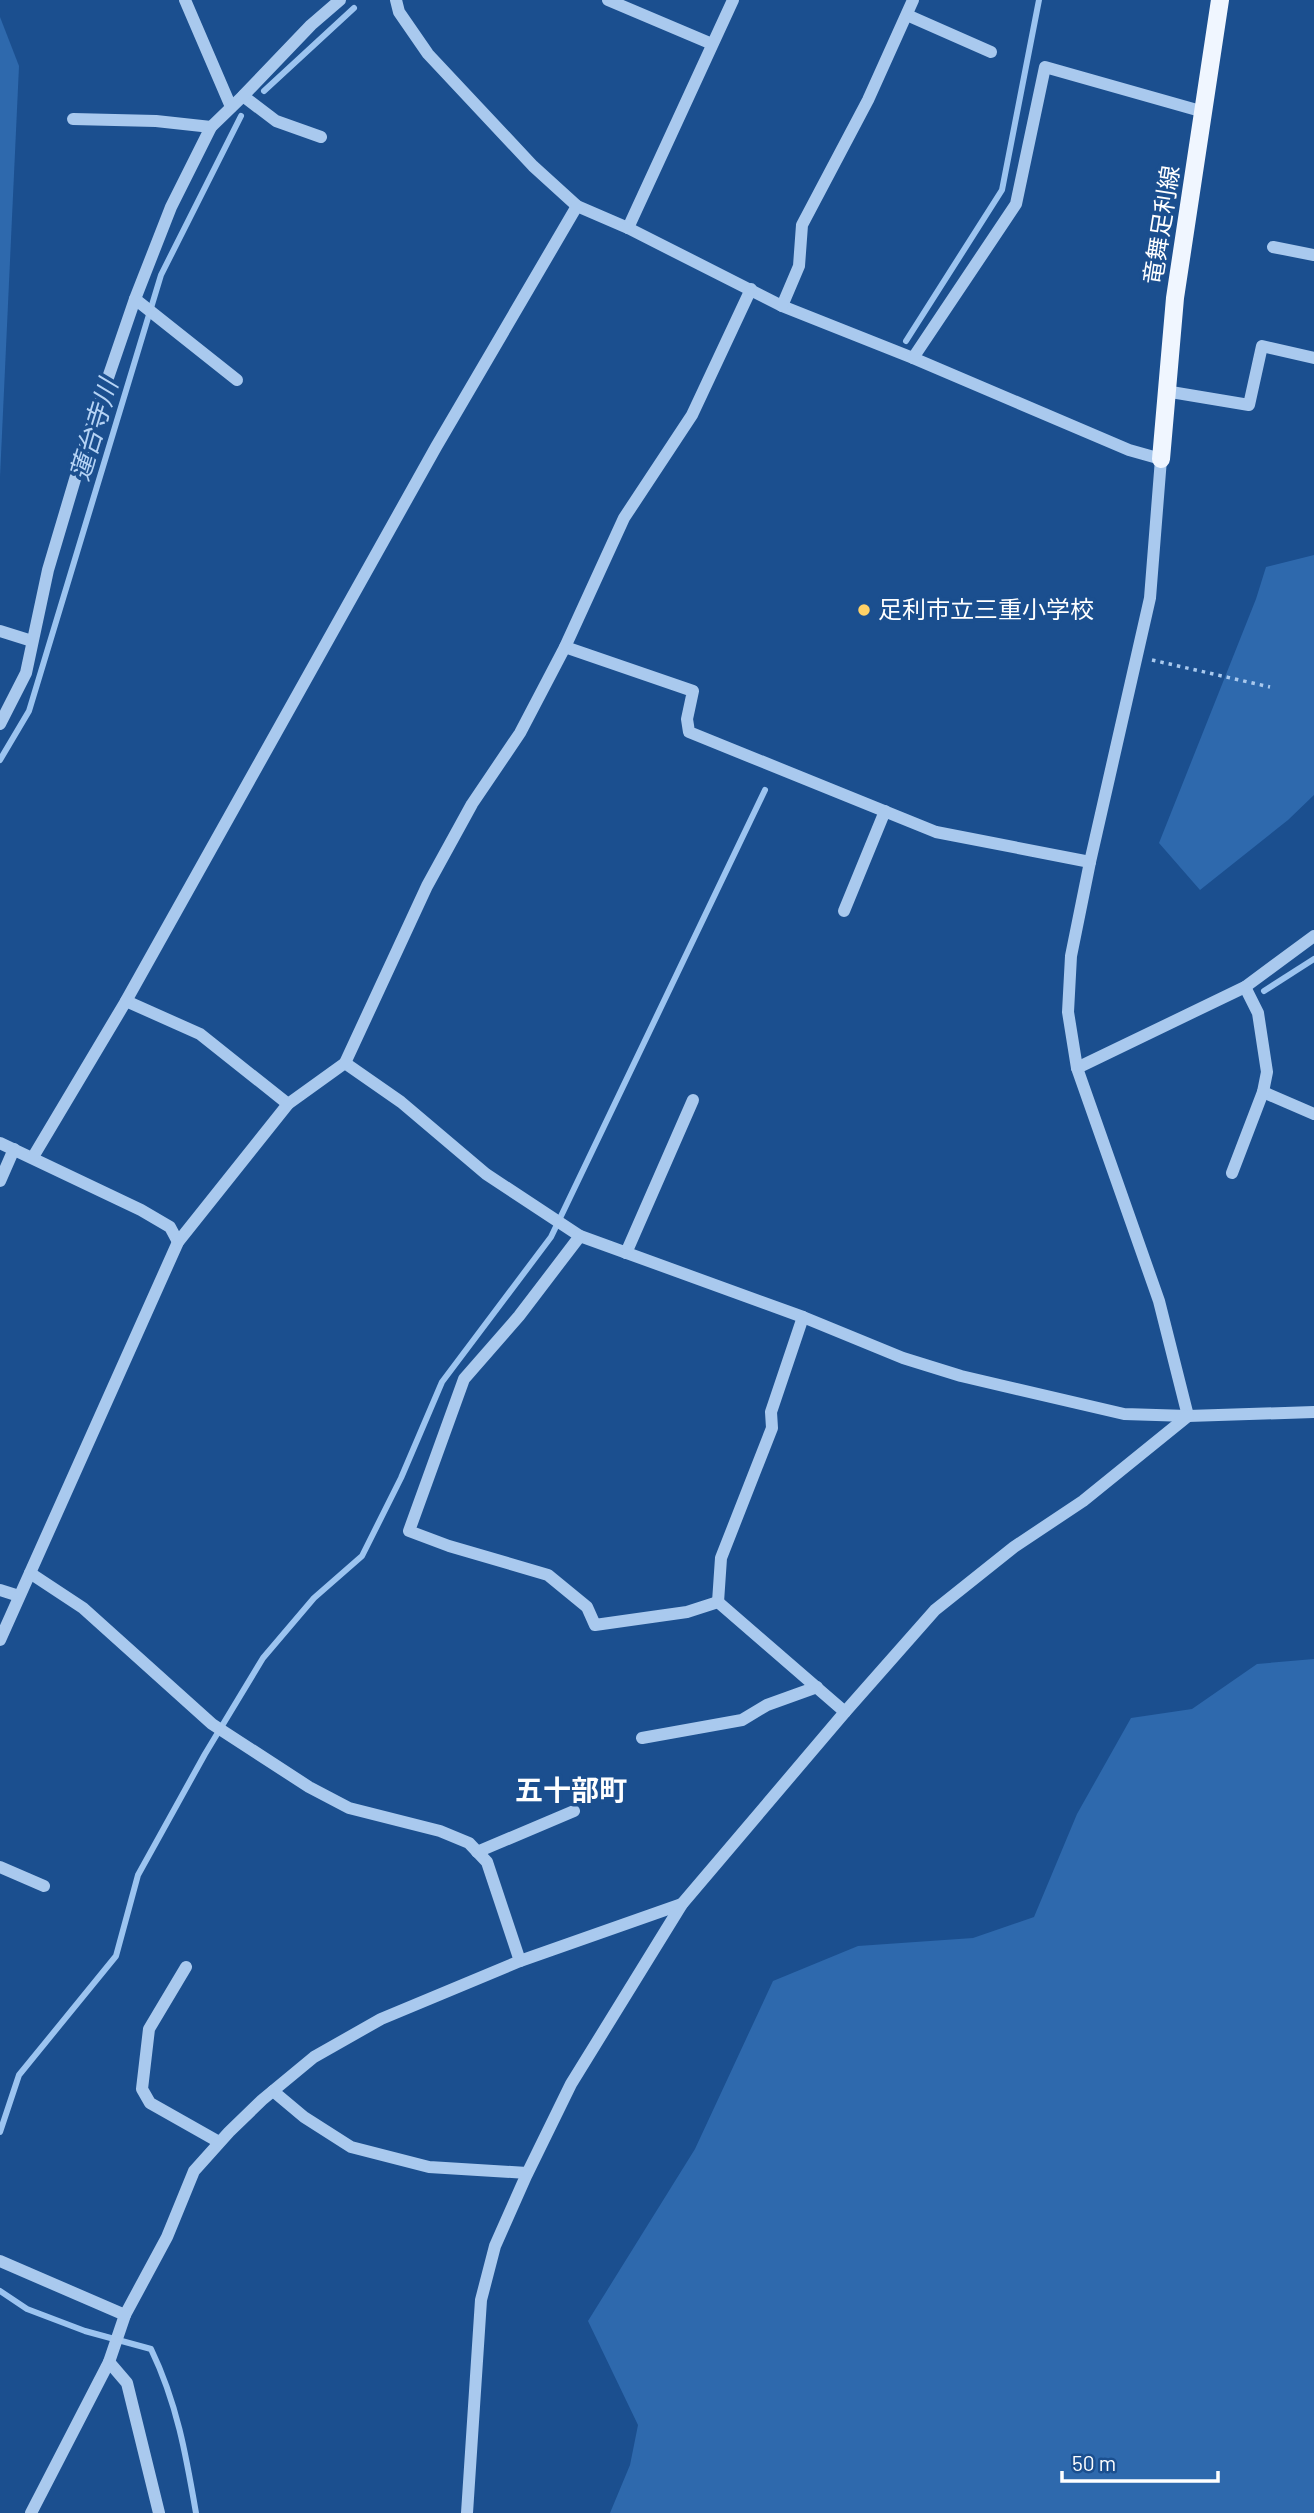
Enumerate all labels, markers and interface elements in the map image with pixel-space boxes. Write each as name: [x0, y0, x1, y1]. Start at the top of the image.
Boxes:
street label: 竜舞足利線: [1137, 163, 1184, 286]
water label: 蓮台寺川: [63, 372, 123, 484]
place label: 足利市立三重小学校: [878, 594, 1094, 623]
marker: 足利市立三重小学校: [856, 602, 872, 618]
district label: 五十部町: [515, 1772, 627, 1806]
scale bar: [1062, 2440, 1218, 2484]
text: 50 m: [1072, 2450, 1116, 2475]

